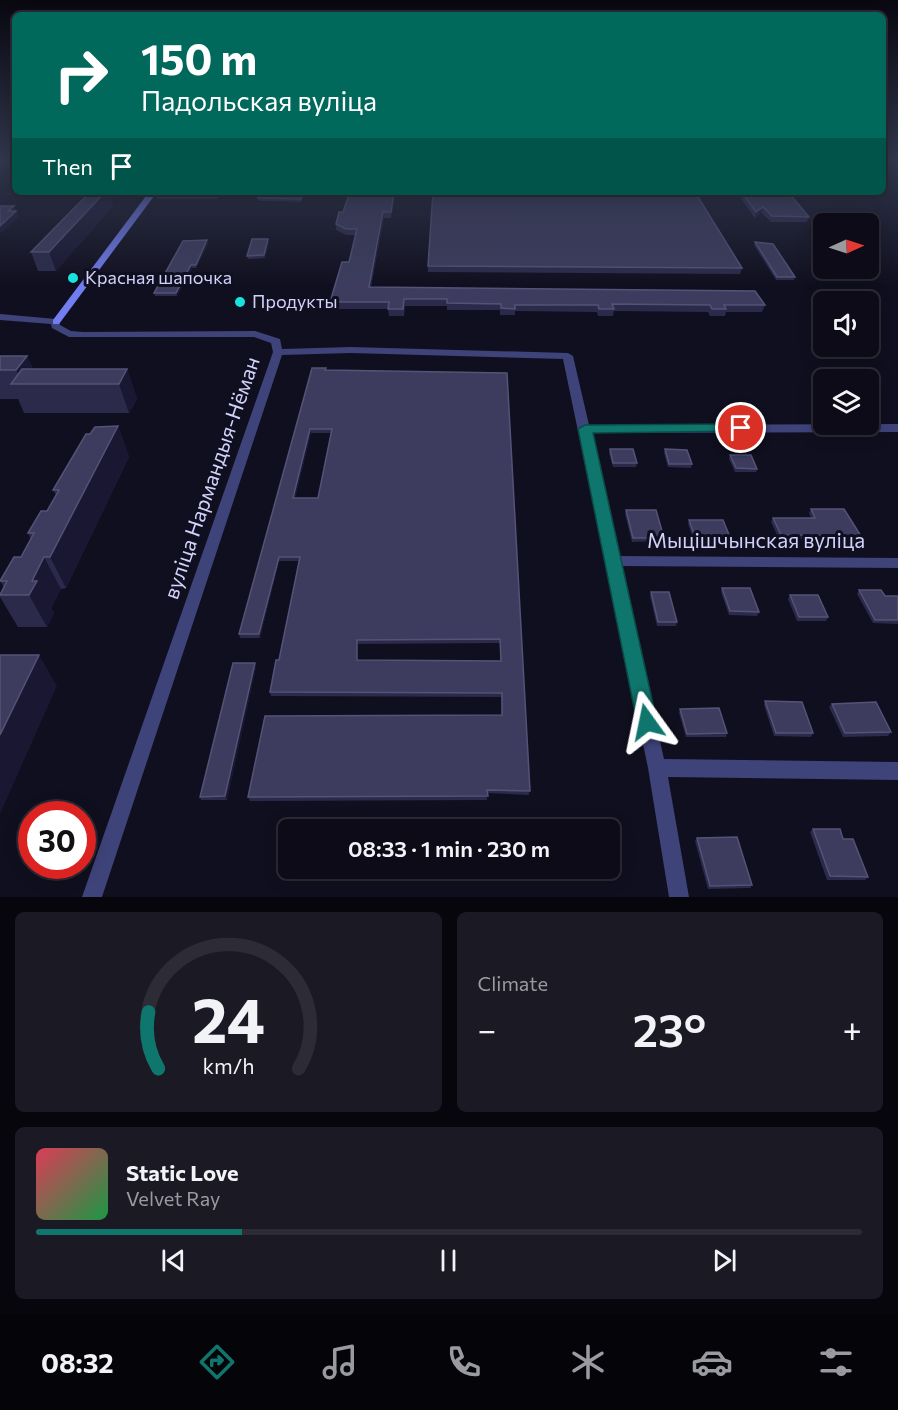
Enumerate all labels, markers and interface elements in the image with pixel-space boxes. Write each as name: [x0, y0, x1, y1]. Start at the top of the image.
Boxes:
text: 150 m: [141, 32, 257, 84]
icon: right: [42, 36, 120, 114]
text: Падольская вуліца: [141, 84, 377, 117]
icon: arrive: [105, 150, 138, 183]
text: Then: [42, 153, 93, 180]
north arrow: [813, 213, 879, 279]
map controls: [813, 213, 879, 435]
place label: Красная шапочка: [85, 266, 232, 288]
marker: Красная шапочка: [66, 271, 80, 285]
place label: Продукты: [252, 290, 337, 312]
button: sound: [813, 291, 879, 357]
marker: Продукты: [233, 295, 247, 309]
street label: вуліца Нармандыя-Нёман: [157, 353, 264, 602]
button: layers: [813, 369, 879, 435]
pin: [715, 402, 766, 453]
icon: arrive: [724, 411, 757, 444]
street label: Мыцішчынская вуліца: [647, 527, 865, 552]
position arrow: [615, 690, 679, 754]
speed limit sign: 30: [18, 801, 96, 879]
text: 08:33 · 1 min · 230 m: [348, 835, 550, 862]
text: Climate: [478, 971, 548, 995]
text: 24: [192, 980, 265, 1056]
text: 23°: [633, 1001, 706, 1056]
text: −: [478, 1008, 496, 1049]
text: +: [843, 1008, 862, 1049]
text: km/h: [202, 1052, 254, 1078]
text: Static Love: [126, 1159, 239, 1186]
text: Velvet Ray: [126, 1186, 220, 1210]
icon: previous: [157, 1244, 190, 1277]
icon: pause: [432, 1244, 465, 1277]
icon: next: [708, 1244, 741, 1277]
icon: directions: [196, 1341, 238, 1383]
icon: music: [319, 1341, 361, 1383]
icon: phone: [443, 1341, 485, 1383]
icon: climate: [567, 1341, 609, 1383]
icon: car: [691, 1341, 733, 1383]
icon: filters: [815, 1341, 857, 1383]
text: 08:32: [41, 1346, 114, 1379]

